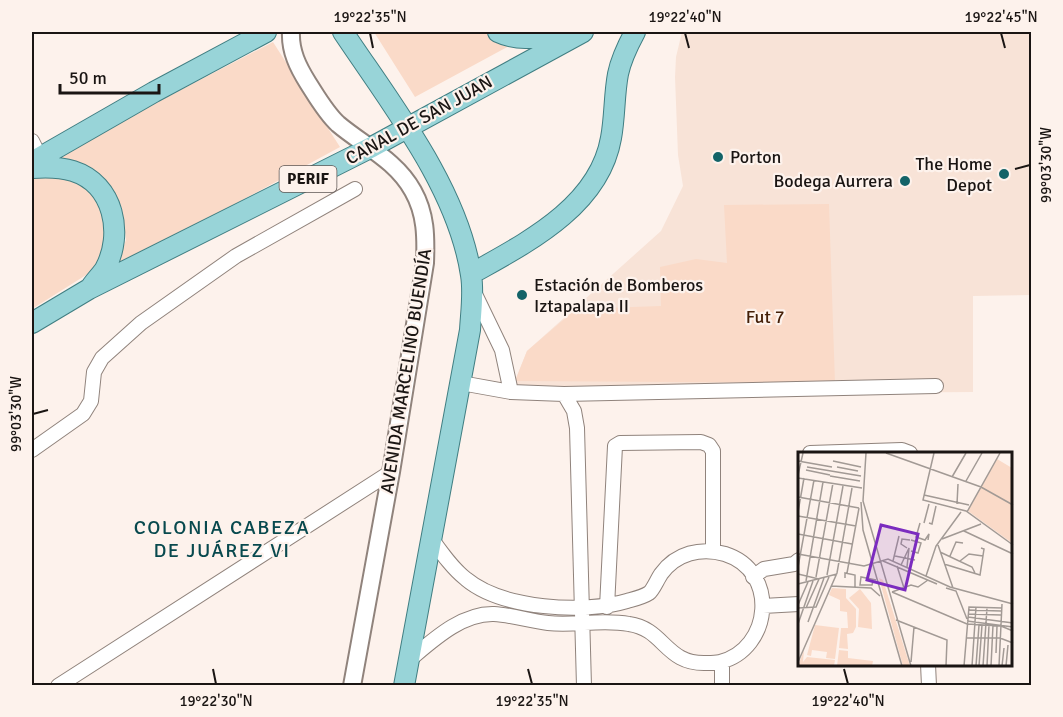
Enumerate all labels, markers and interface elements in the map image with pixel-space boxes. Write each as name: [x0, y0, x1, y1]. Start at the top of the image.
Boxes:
text: 19°22'35"N: [333, 8, 407, 26]
text: 19°22'40"N: [648, 8, 722, 26]
text: 19°22'45"N: [964, 8, 1038, 26]
scale bar: [60, 57, 159, 95]
text: 50 m: [69, 67, 107, 89]
street label: CANAL DE SAN JUAN: [342, 71, 496, 169]
text: 99°03'30"W: [1037, 127, 1055, 203]
place label: Porton: [730, 146, 781, 168]
marker: Porton: [711, 150, 725, 164]
place label: The Home Depot: [916, 153, 992, 196]
road number: PERIF: [280, 166, 336, 192]
marker: The Home Depot: [997, 167, 1011, 181]
place label: Bodega Aurrera: [773, 170, 893, 192]
marker: Bodega Aurrera: [898, 174, 912, 188]
street label: AVENIDA MARCELINO BUENDÍA: [376, 247, 436, 495]
place label: Estación de Bomberos Iztapalapa II: [534, 274, 703, 317]
marker: Estación de Bomberos Iztapalapa II: [515, 288, 529, 302]
park label: Fut 7: [746, 306, 784, 328]
text: 99°03'30"W: [7, 376, 25, 452]
inset map: [798, 452, 1012, 666]
district label: COLONIA CABEZA DE JUÁREZ VI: [134, 515, 310, 563]
text: 19°22'30"N: [179, 692, 253, 710]
text: 19°22'35"N: [495, 692, 569, 710]
text: 19°22'40"N: [811, 692, 885, 710]

